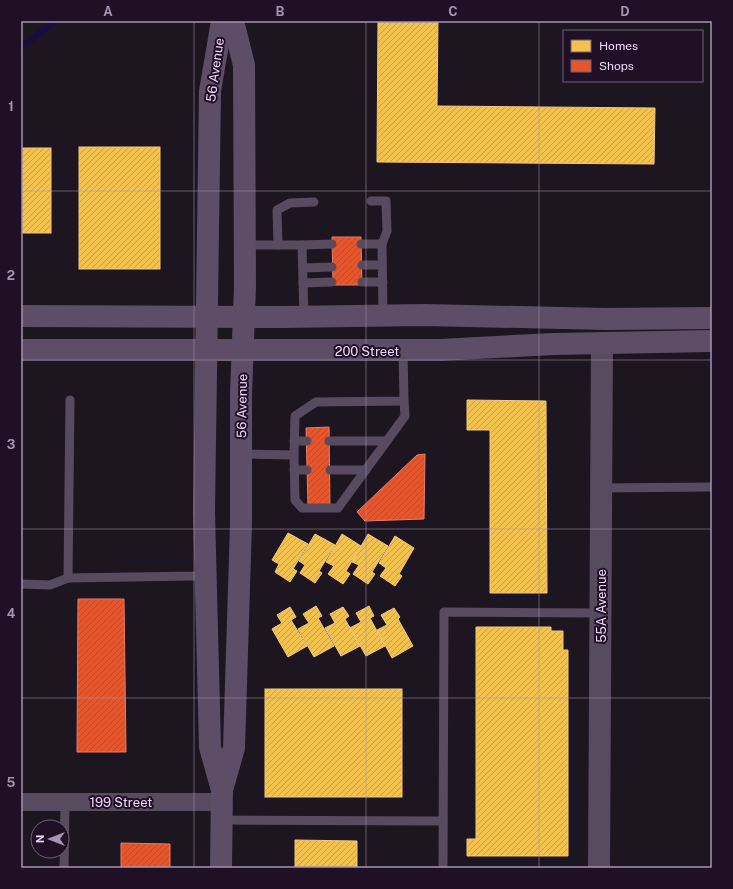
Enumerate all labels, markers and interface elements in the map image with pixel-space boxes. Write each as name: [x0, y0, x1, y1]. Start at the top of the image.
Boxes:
text: A: [103, 4, 113, 19]
text: B: [276, 4, 285, 19]
text: C: [448, 4, 458, 19]
text: D: [620, 4, 630, 19]
legend: [563, 30, 703, 82]
street label: 56 Avenue: [203, 37, 227, 103]
text: Homes: [599, 39, 638, 53]
text: Shops: [599, 59, 634, 73]
text: 1: [8, 99, 14, 114]
text: 2: [7, 268, 15, 283]
street label: 200 Street: [335, 344, 399, 359]
street label: 56 Avenue: [234, 374, 250, 438]
text: 3: [7, 437, 16, 452]
street label: 55A Avenue: [594, 569, 609, 643]
text: 4: [7, 606, 16, 621]
text: 5: [7, 775, 16, 790]
street label: 199 Street: [90, 795, 152, 810]
north arrow: [30, 819, 70, 859]
text: N: [34, 835, 46, 843]

